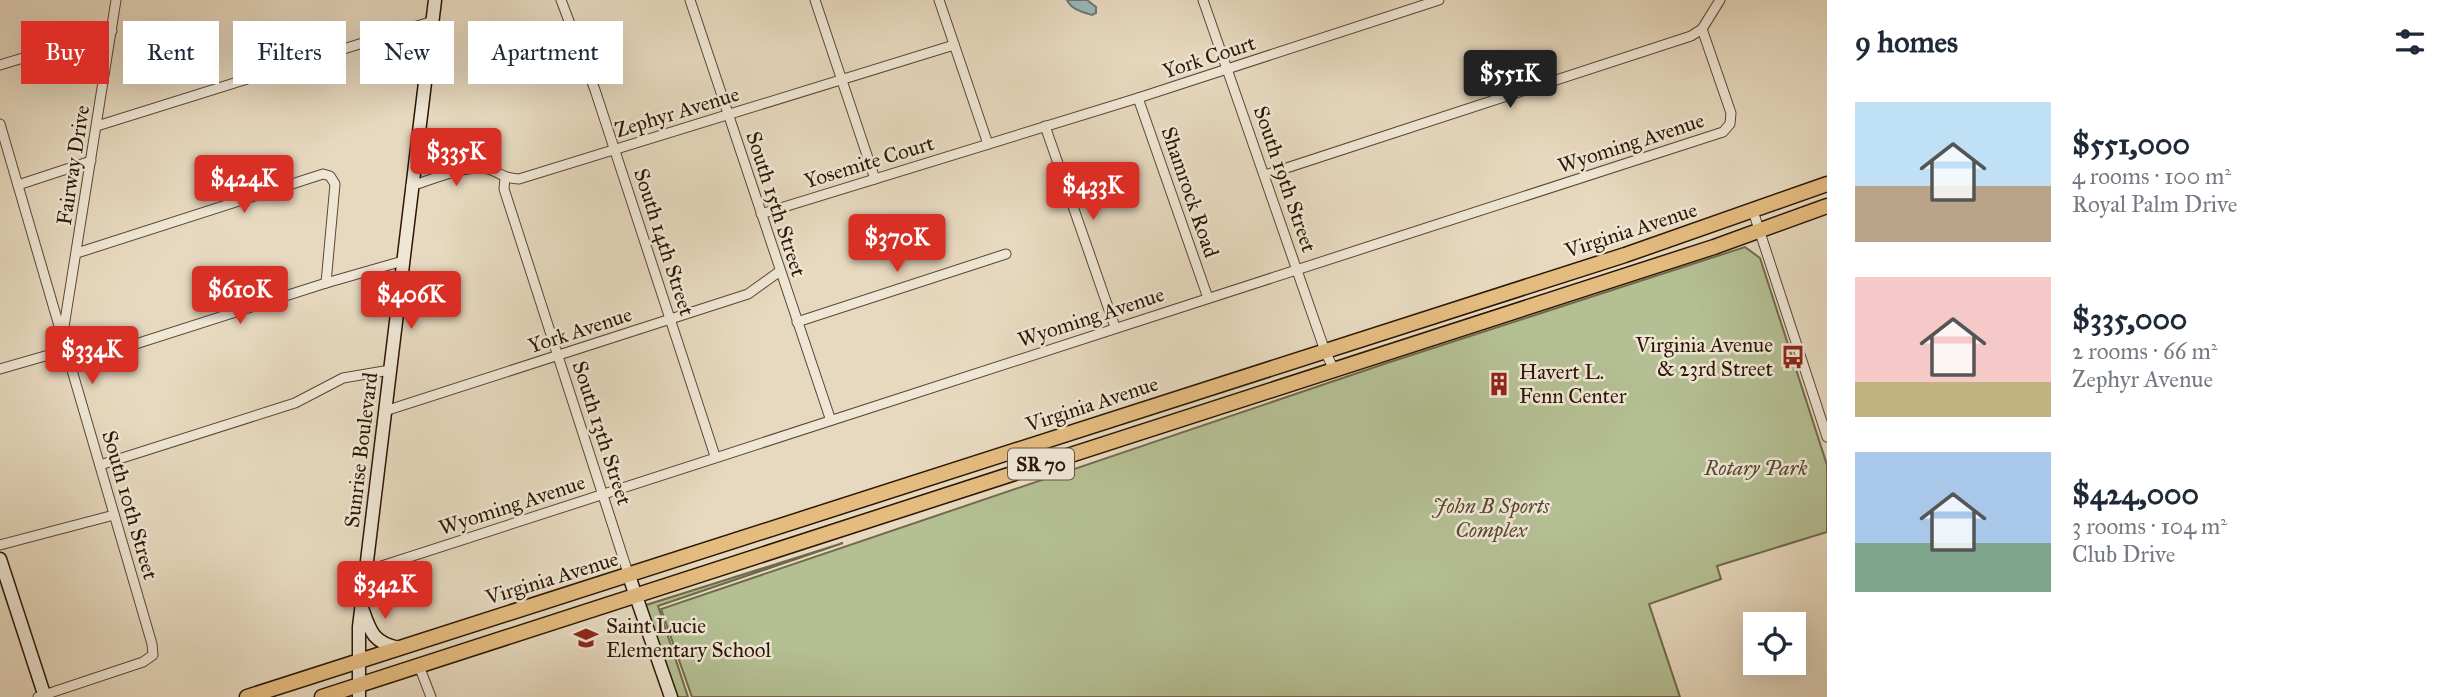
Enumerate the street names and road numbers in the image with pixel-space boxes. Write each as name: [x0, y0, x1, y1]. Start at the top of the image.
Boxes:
street label: York Court: [1159, 30, 1259, 84]
street label: Zephyr Avenue: [612, 81, 743, 143]
street label: Fairway Drive: [51, 103, 95, 227]
street label: South 19th Street: [1248, 103, 1322, 256]
street label: Wyoming Avenue: [1555, 107, 1708, 179]
street label: Shamrock Road: [1155, 123, 1225, 261]
street label: South 15th Street: [740, 128, 812, 281]
street label: Yosemite Court: [801, 130, 938, 194]
street label: South 14th Street: [628, 165, 700, 320]
street label: Virginia Avenue: [1561, 196, 1701, 264]
street label: Wyoming Avenue: [1015, 281, 1168, 353]
street label: York Avenue: [525, 301, 635, 359]
street label: South 13th Street: [566, 358, 638, 509]
street label: Sunrise Boulevard: [339, 370, 383, 529]
street label: Virginia Avenue: [1022, 370, 1162, 438]
street label: South 10th Street: [96, 427, 164, 583]
road number: SR 70: [1008, 449, 1074, 480]
street label: Wyoming Avenue: [436, 469, 589, 541]
street label: Virginia Avenue: [482, 545, 622, 611]

